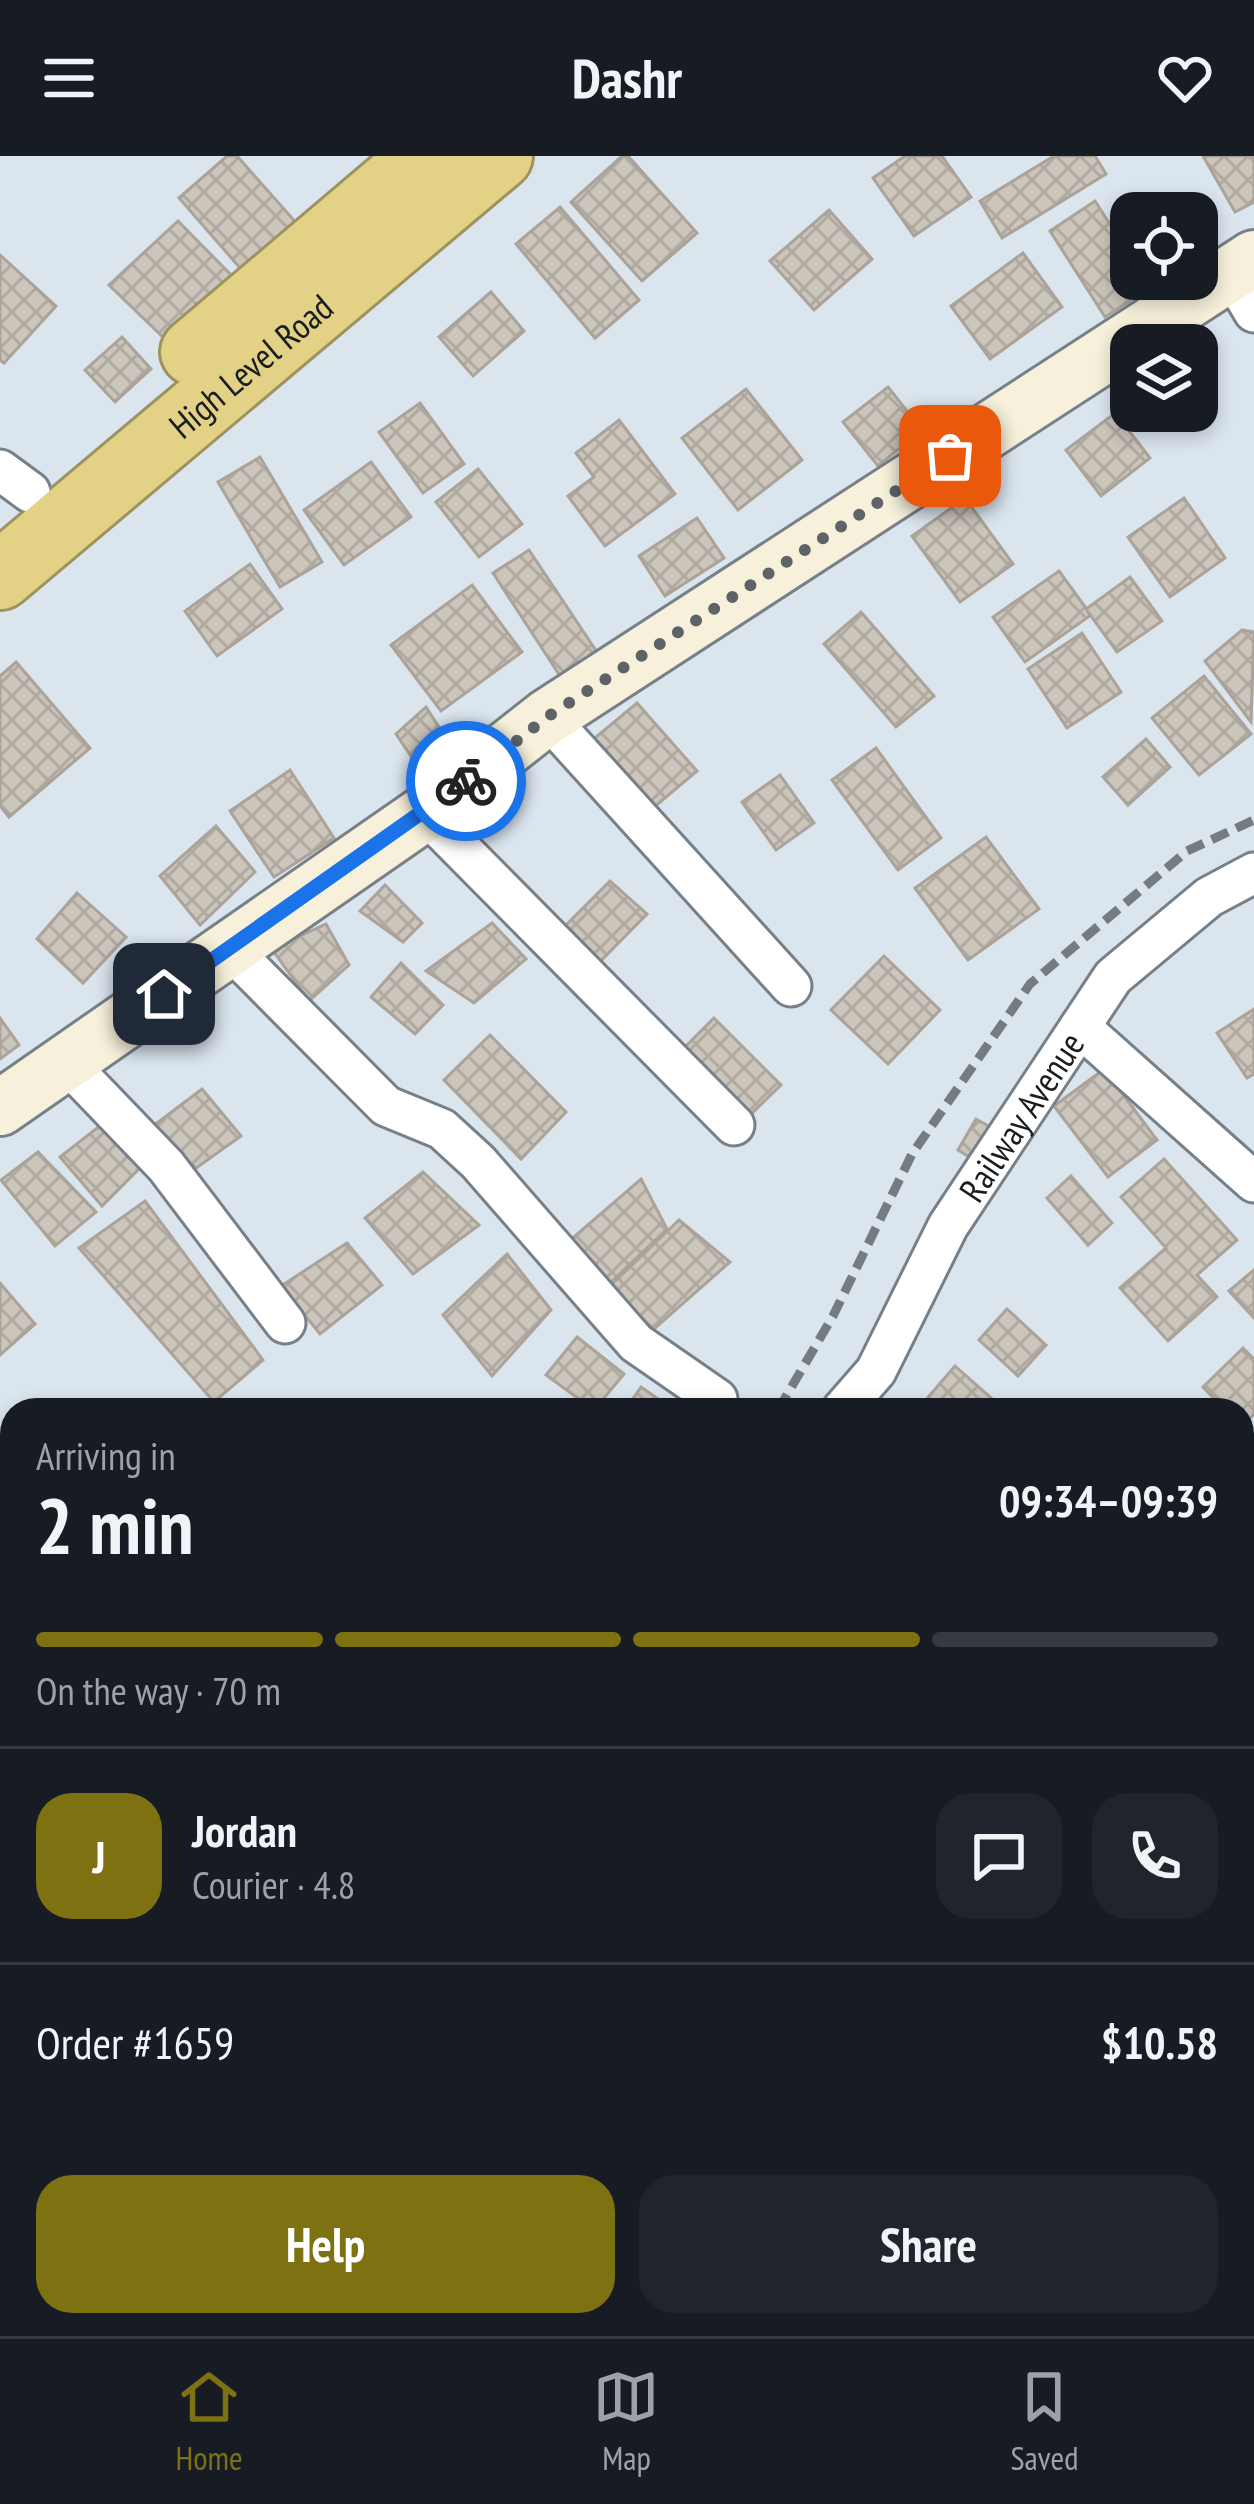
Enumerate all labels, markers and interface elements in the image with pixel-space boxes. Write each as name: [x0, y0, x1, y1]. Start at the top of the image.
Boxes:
text: Dashr: [572, 43, 682, 113]
icon: menu: [36, 45, 102, 111]
icon: heart: [1152, 45, 1218, 111]
map controls: [1110, 192, 1218, 432]
button: locate: [1110, 192, 1218, 300]
street label: High Level Road: [158, 283, 342, 448]
button: layers: [1110, 324, 1218, 432]
pin: [899, 405, 1001, 507]
icon: bag: [917, 423, 983, 489]
courier: [406, 721, 526, 841]
icon: bike: [433, 748, 499, 814]
pin: [113, 943, 215, 1045]
icon: home: [131, 961, 197, 1027]
street label: Railway Avenue: [947, 1023, 1094, 1210]
text: Arriving in: [36, 1430, 176, 1481]
text: 09:34–09:39: [999, 1471, 1218, 1529]
text: 2 min: [36, 1475, 194, 1576]
text: On the way · 70 m: [36, 1665, 281, 1716]
button: chat: [936, 1793, 1062, 1919]
button: phone: [1092, 1793, 1218, 1919]
text: Jordan: [192, 1801, 297, 1859]
text: J: [92, 1827, 106, 1885]
text: Courier · 4.8: [192, 1859, 355, 1910]
text: Order #1659: [36, 2013, 234, 2071]
text: $10.58: [1101, 2013, 1218, 2071]
button: Help: [36, 2175, 615, 2313]
button: Share: [639, 2175, 1218, 2313]
tab: Home: [175, 2364, 243, 2479]
tab: Map: [593, 2364, 659, 2479]
tab: Saved: [1010, 2364, 1078, 2479]

